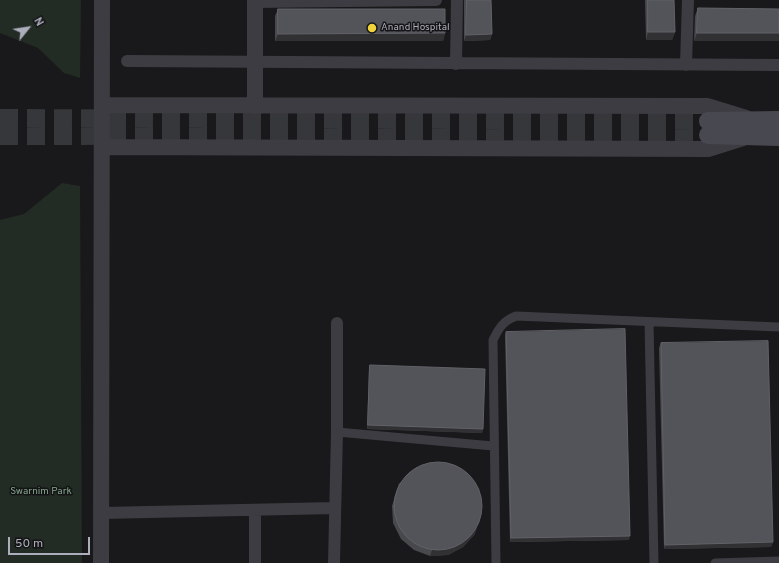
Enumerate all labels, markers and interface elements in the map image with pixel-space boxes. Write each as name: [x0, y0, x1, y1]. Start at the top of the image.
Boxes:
north arrow: [8, 8, 48, 48]
text: N: [30, 15, 46, 29]
marker: Anand Hospital: [366, 22, 378, 34]
place label: Anand Hospital: [381, 22, 450, 34]
park label: Swarnim Park: [10, 486, 72, 498]
scale bar: [10, 529, 92, 555]
text: 50 m: [15, 536, 43, 552]

